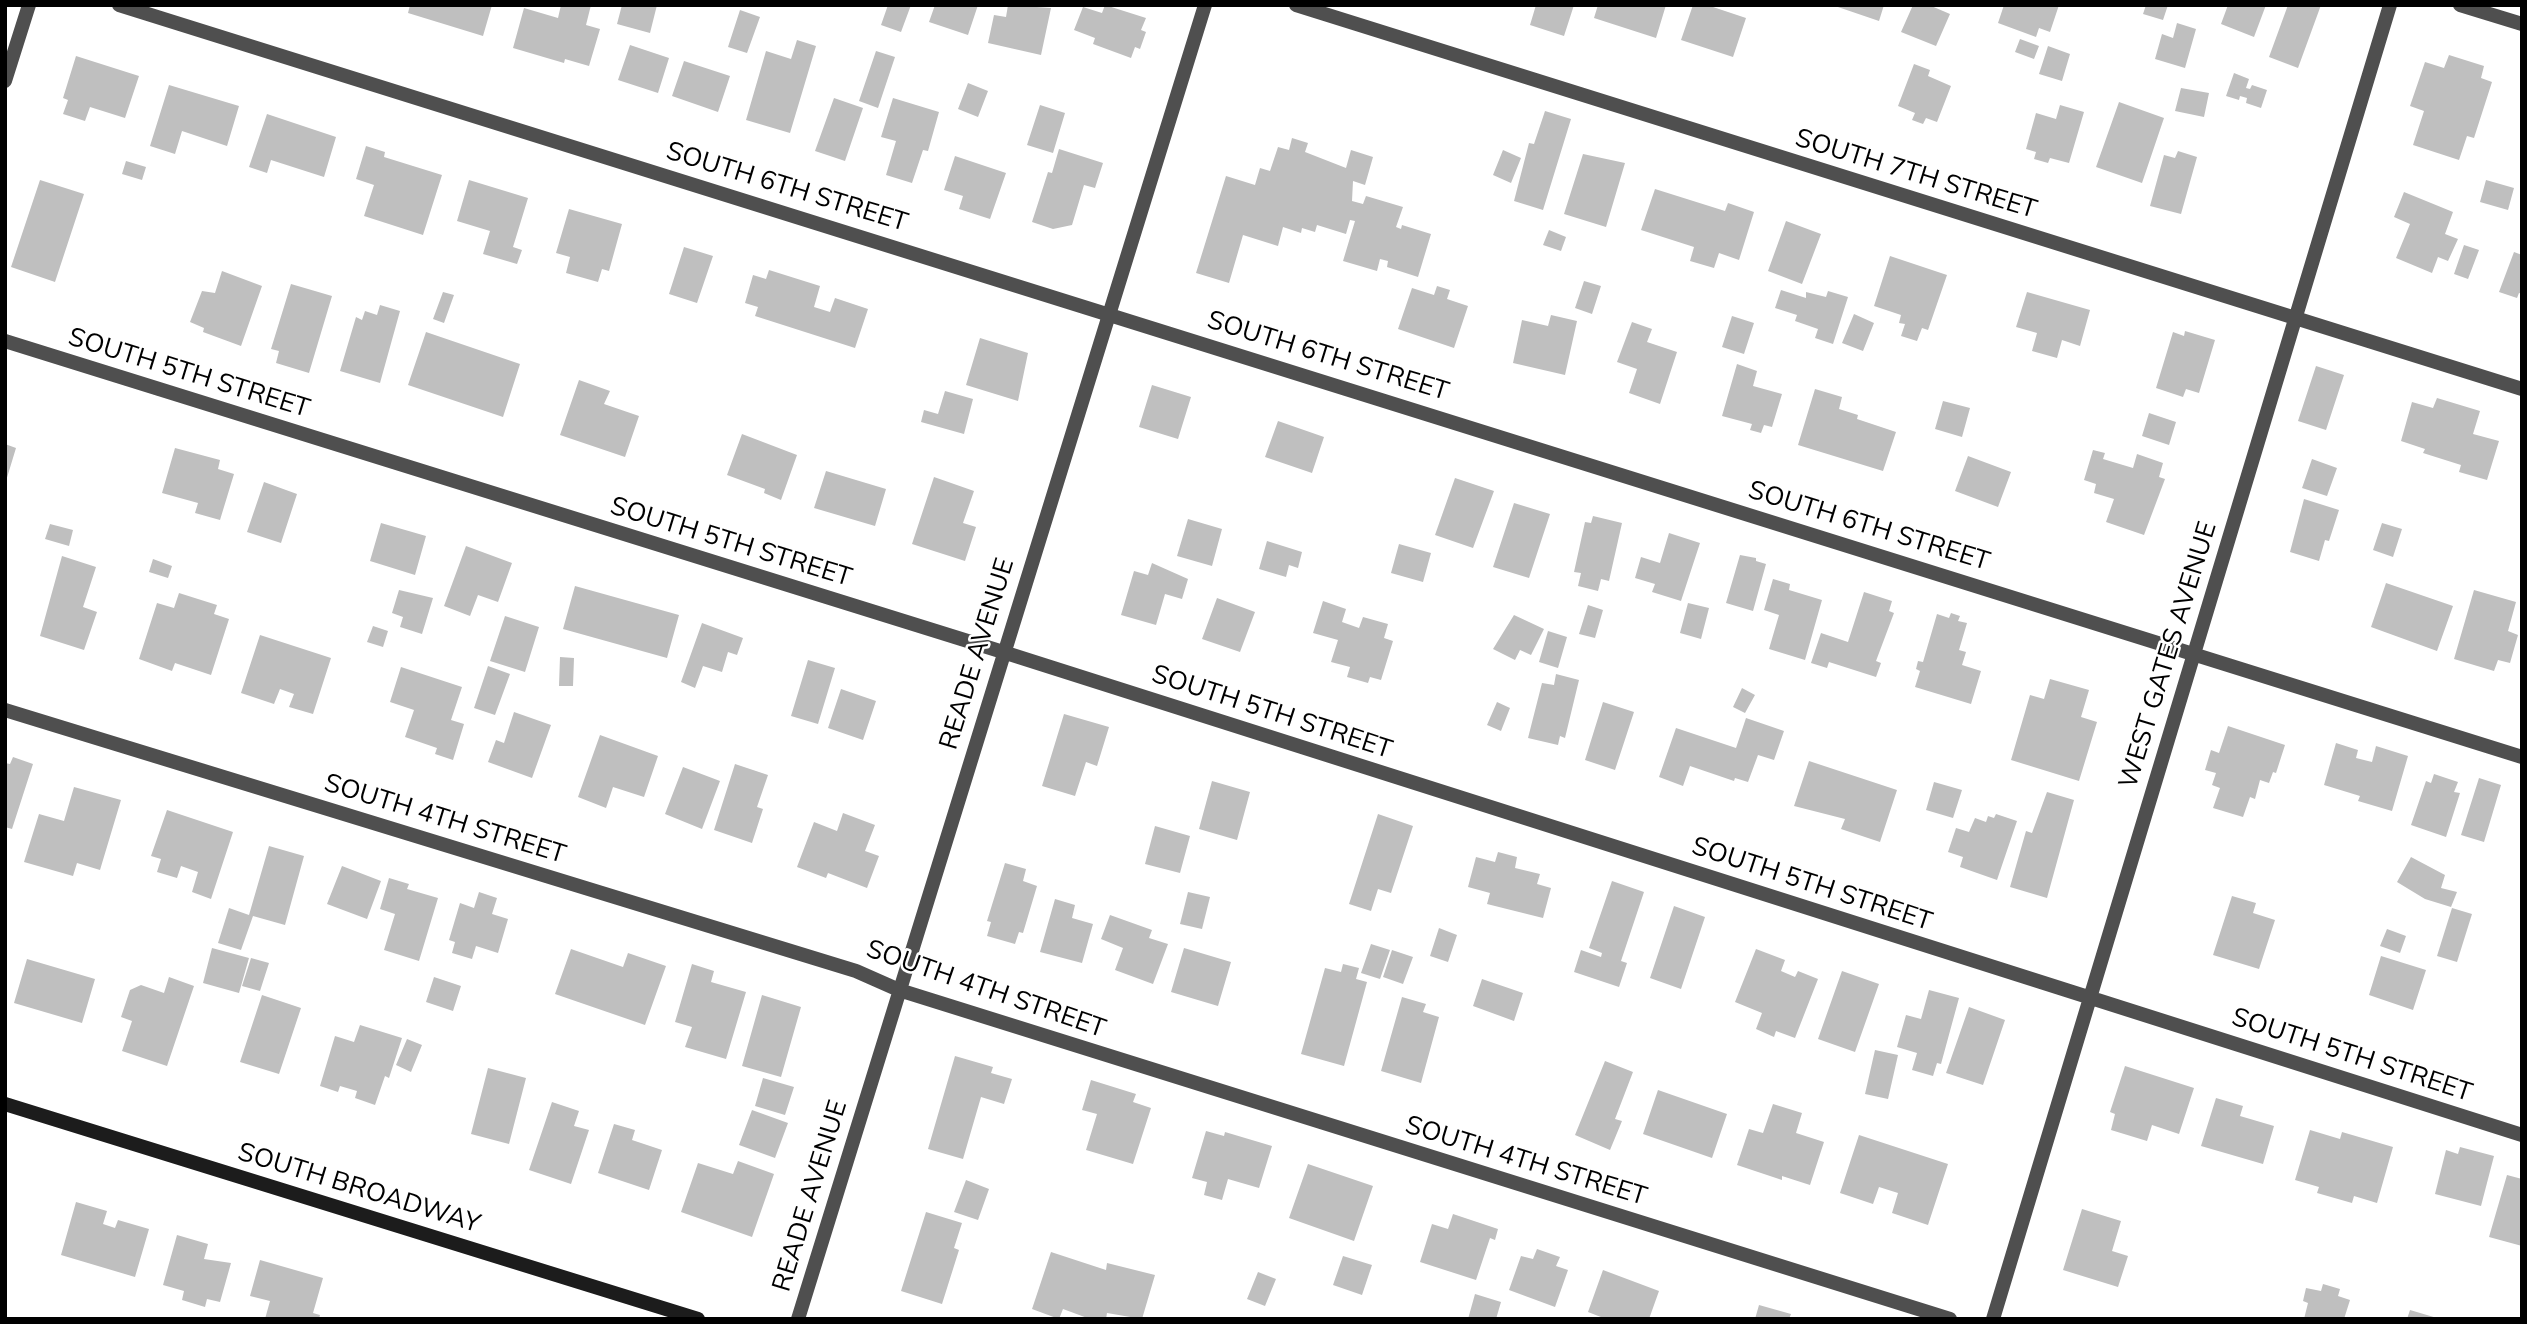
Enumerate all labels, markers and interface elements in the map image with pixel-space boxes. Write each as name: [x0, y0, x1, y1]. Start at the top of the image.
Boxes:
street label: SOUTH 7TH STREET: [1791, 122, 2041, 226]
street label: SOUTH 6TH STREET: [662, 135, 912, 239]
street label: SOUTH 6TH STREET: [1203, 304, 1453, 408]
street label: SOUTH 5TH STREET: [64, 321, 314, 425]
street label: SOUTH 6TH STREET: [1744, 474, 1994, 578]
street label: SOUTH 5TH STREET: [606, 490, 856, 594]
street label: WEST GATES AVENUE: [2113, 518, 2223, 792]
street label: READE AVENUE: [933, 555, 1021, 753]
street label: SOUTH 5TH STREET: [1148, 658, 1396, 766]
street label: SOUTH 4TH STREET: [320, 767, 570, 871]
street label: SOUTH 5TH STREET: [1688, 830, 1936, 938]
street label: SOUTH 4TH STREET: [862, 933, 1110, 1045]
street label: SOUTH 5TH STREET: [2228, 1001, 2476, 1109]
street label: READE AVENUE: [766, 1097, 854, 1295]
street label: SOUTH 4TH STREET: [1401, 1109, 1651, 1213]
street label: SOUTH BROADWAY: [234, 1136, 484, 1240]

